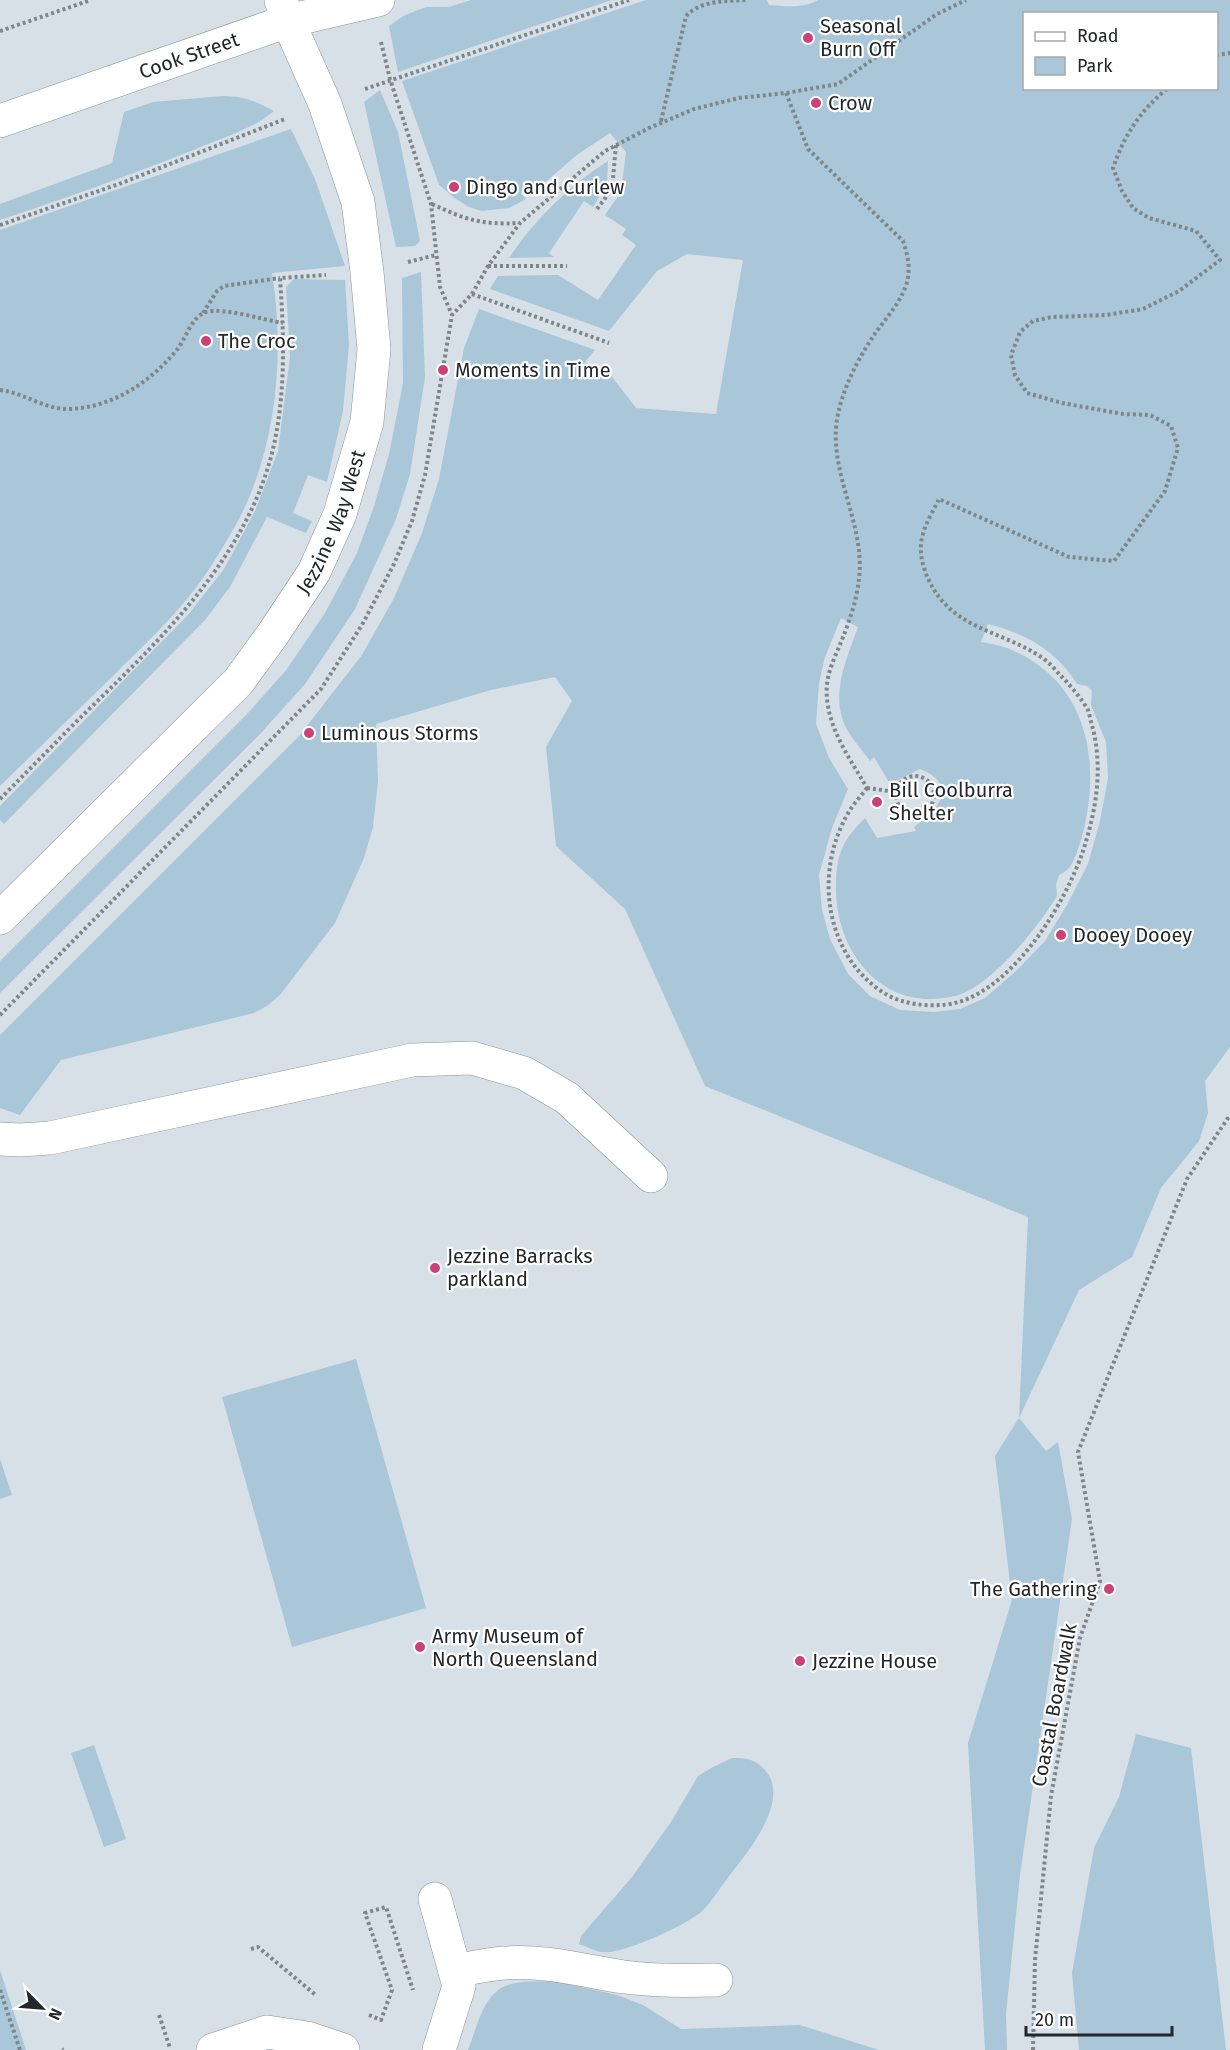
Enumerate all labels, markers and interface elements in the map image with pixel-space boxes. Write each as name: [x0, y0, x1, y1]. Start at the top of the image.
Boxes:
legend: [1023, 12, 1218, 90]
place label: Seasonal Burn Off: [820, 14, 902, 61]
text: Road: [1077, 25, 1119, 47]
street label: Cook Street: [136, 27, 243, 84]
marker: Seasonal Burn Off: [801, 31, 815, 45]
text: Park: [1077, 55, 1113, 77]
place label: Crow: [828, 91, 872, 115]
marker: Crow: [809, 96, 823, 110]
place label: Dingo and Curlew: [466, 175, 624, 199]
marker: Dingo and Curlew: [447, 180, 461, 194]
place label: The Croc: [218, 329, 296, 353]
marker: The Croc: [199, 334, 213, 348]
place label: Moments in Time: [455, 358, 611, 382]
marker: Moments in Time: [436, 363, 450, 377]
street label: Jezzine Way West: [291, 446, 370, 598]
place label: Luminous Storms: [321, 721, 478, 745]
marker: Luminous Storms: [302, 726, 316, 740]
place label: Bill Coolburra Shelter: [889, 778, 1013, 825]
marker: Bill Coolburra Shelter: [870, 795, 884, 809]
place label: Dooey Dooey: [1073, 923, 1192, 947]
marker: Dooey Dooey: [1054, 928, 1068, 942]
place label: Jezzine Barracks parkland: [447, 1244, 593, 1291]
marker: Jezzine Barracks parkland: [428, 1261, 442, 1275]
place label: The Gathering: [970, 1577, 1098, 1601]
marker: The Gathering: [1102, 1582, 1116, 1596]
street label: Coastal Boardwalk: [1026, 1621, 1082, 1789]
place label: Army Museum of North Queensland: [432, 1624, 598, 1671]
marker: Army Museum of North Queensland: [413, 1640, 427, 1654]
place label: Jezzine House: [812, 1649, 937, 1673]
marker: Jezzine House: [793, 1654, 807, 1668]
north arrow: [12, 1978, 72, 2038]
scale bar: [1026, 1999, 1172, 2037]
text: N: [44, 2005, 66, 2023]
text: 20 m: [1035, 2009, 1074, 2031]

